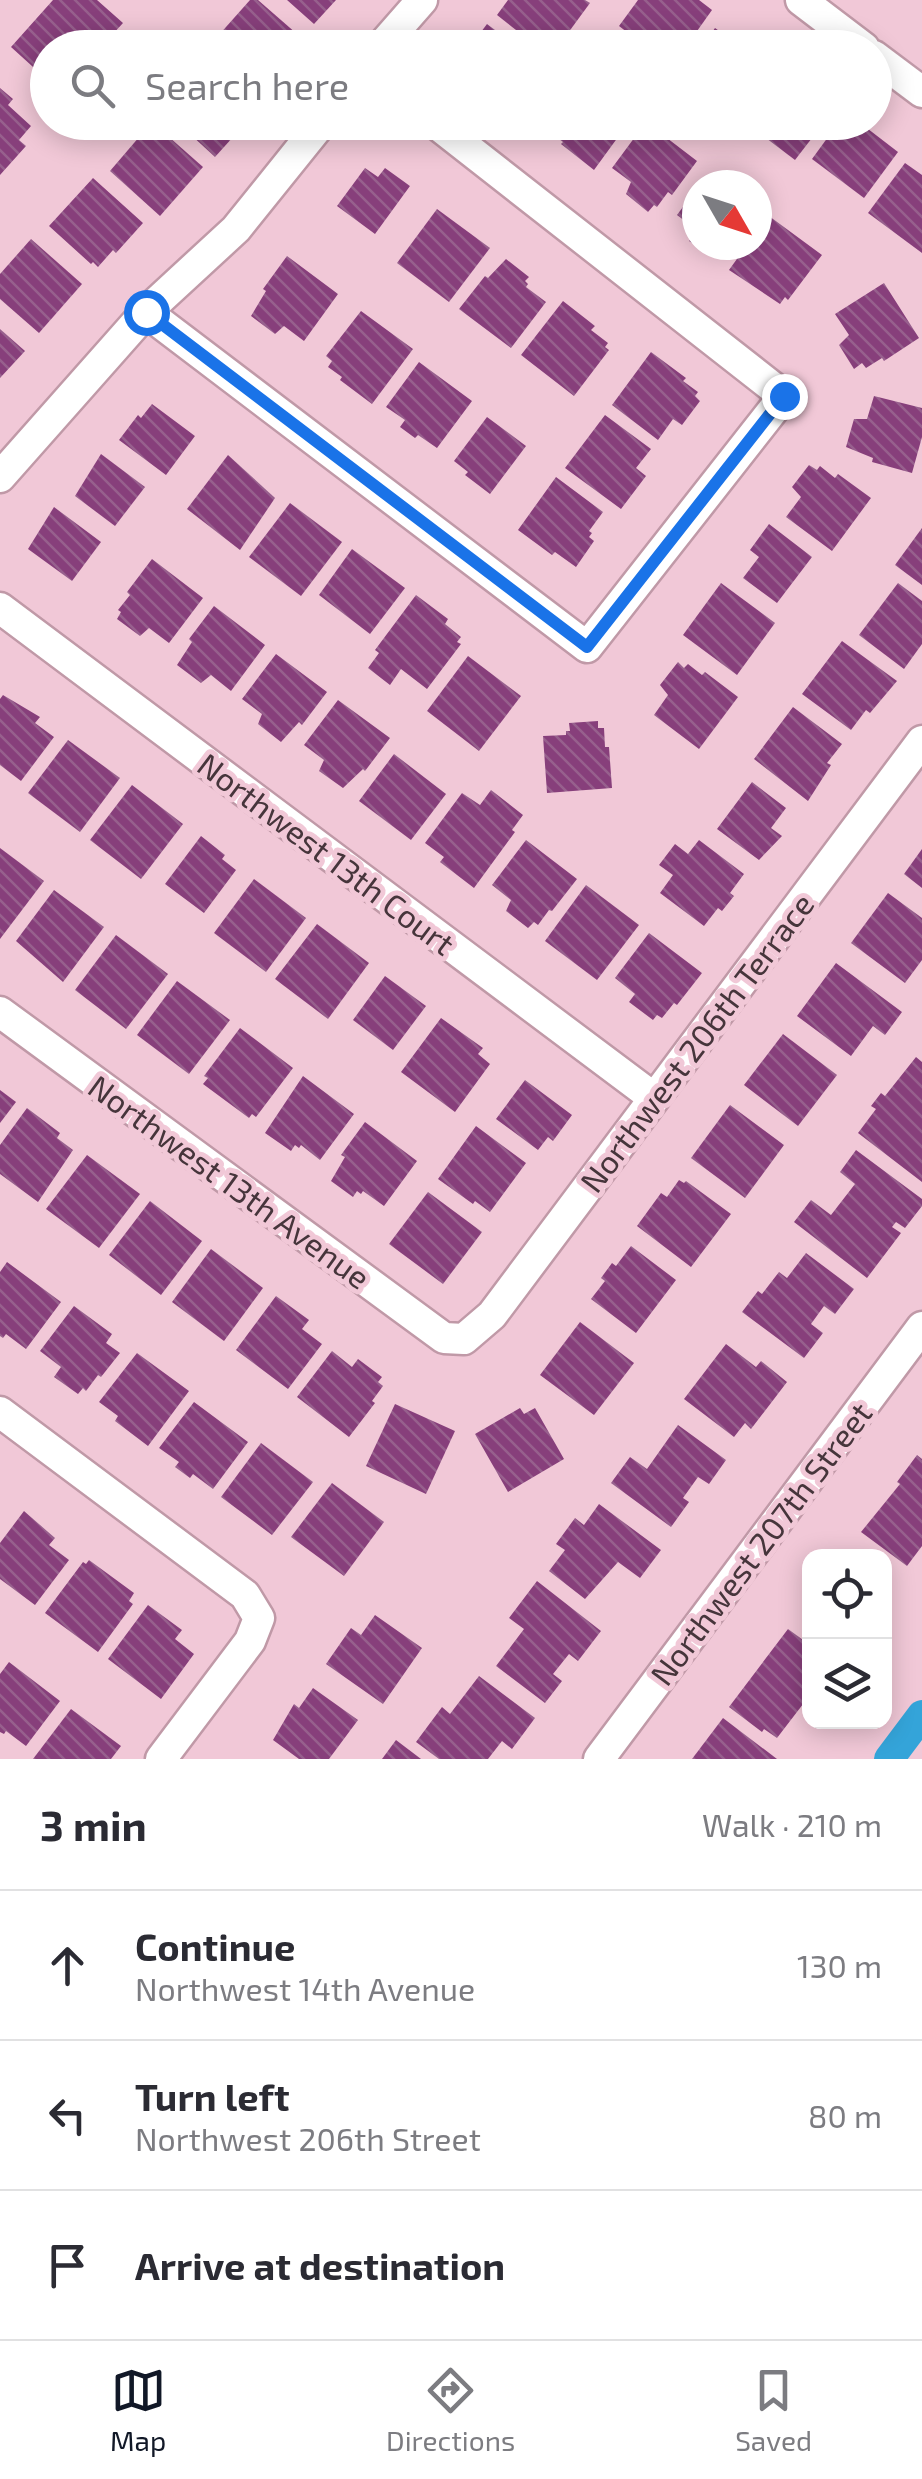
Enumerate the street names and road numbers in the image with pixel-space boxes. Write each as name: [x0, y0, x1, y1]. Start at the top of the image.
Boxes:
street label: Northwest 13th Court: [191, 744, 463, 962]
street label: Northwest 206th Terrace: [571, 885, 821, 1199]
street label: Northwest 13th Avenue: [82, 1066, 378, 1296]
street label: Northwest 207th Street: [641, 1394, 879, 1692]

